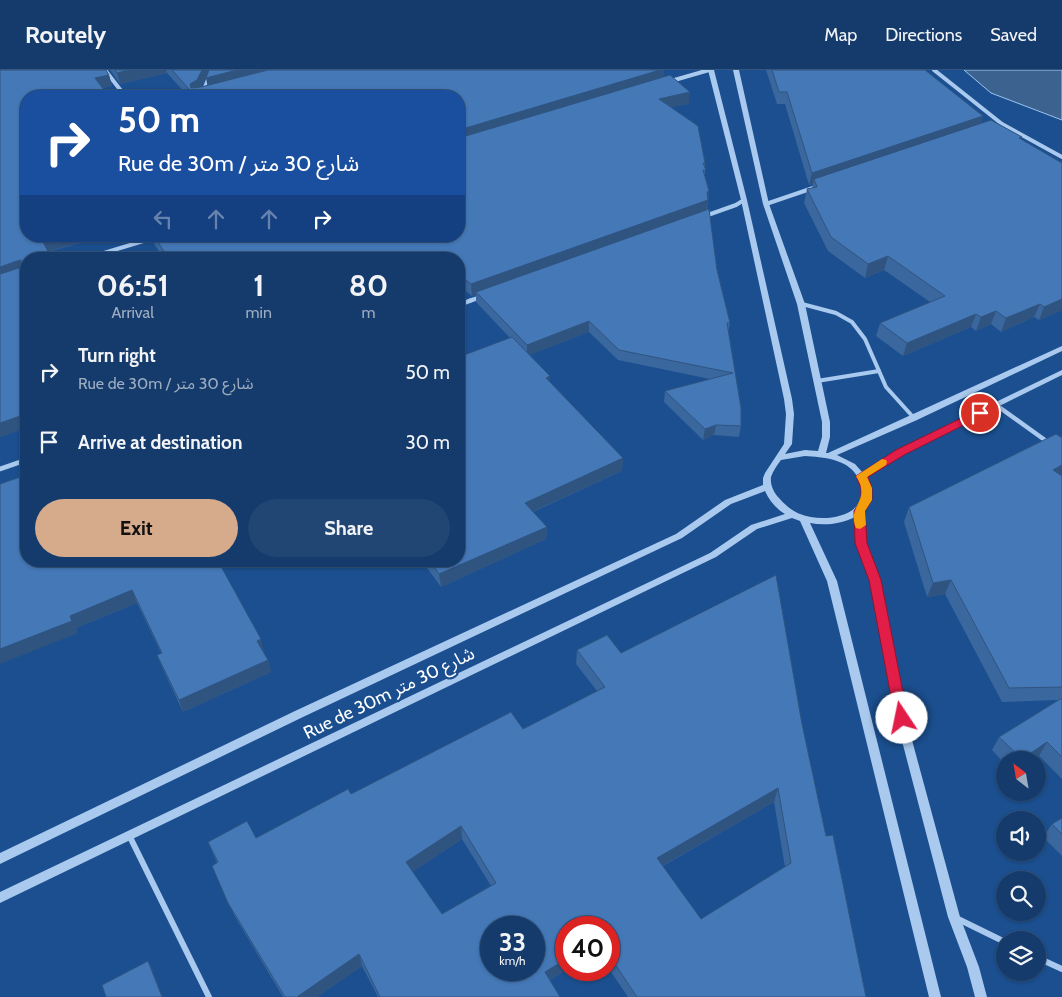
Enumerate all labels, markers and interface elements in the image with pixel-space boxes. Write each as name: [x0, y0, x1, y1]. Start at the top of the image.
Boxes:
text: Routely: [25, 20, 106, 49]
text: Map: [824, 24, 857, 46]
text: Directions: [885, 24, 962, 46]
text: Saved: [990, 24, 1037, 46]
text: 50 m: [118, 98, 200, 141]
icon: right: [35, 110, 100, 175]
text: Rue de 30m / شارع 30 متر: [118, 150, 359, 177]
icon: left: [149, 205, 177, 233]
icon: ahead: [202, 205, 230, 233]
icon: ahead: [255, 205, 283, 233]
icon: right: [308, 205, 336, 233]
text: 06:51: [97, 267, 169, 304]
text: 1: [253, 267, 264, 304]
text: 80: [349, 267, 388, 304]
text: Arrival: [111, 303, 154, 322]
text: min: [246, 303, 272, 322]
text: m: [361, 303, 375, 322]
text: Turn right: [78, 344, 156, 367]
icon: right: [35, 358, 63, 386]
text: 50 m: [406, 361, 450, 384]
text: Rue de 30m / شارع 30 متر: [78, 374, 253, 393]
pin: [959, 392, 1001, 434]
icon: arrive: [966, 399, 994, 427]
icon: arrive: [35, 428, 63, 456]
text: Arrive at destination: [78, 431, 242, 454]
text: 30 m: [406, 431, 450, 454]
button: Exit: [35, 499, 238, 557]
button: Share: [248, 499, 450, 557]
street label: Rue de 30m شارع 30 متر: [300, 642, 479, 747]
position arrow: [875, 691, 927, 743]
north arrow: [996, 751, 1046, 801]
map controls: [996, 751, 1046, 981]
button: sound: [996, 811, 1046, 861]
button: search: [996, 871, 1046, 921]
speed limit sign: 40: [555, 916, 620, 981]
text: 33: [499, 927, 526, 957]
button: layers: [996, 931, 1046, 981]
text: km/h: [499, 953, 526, 968]

